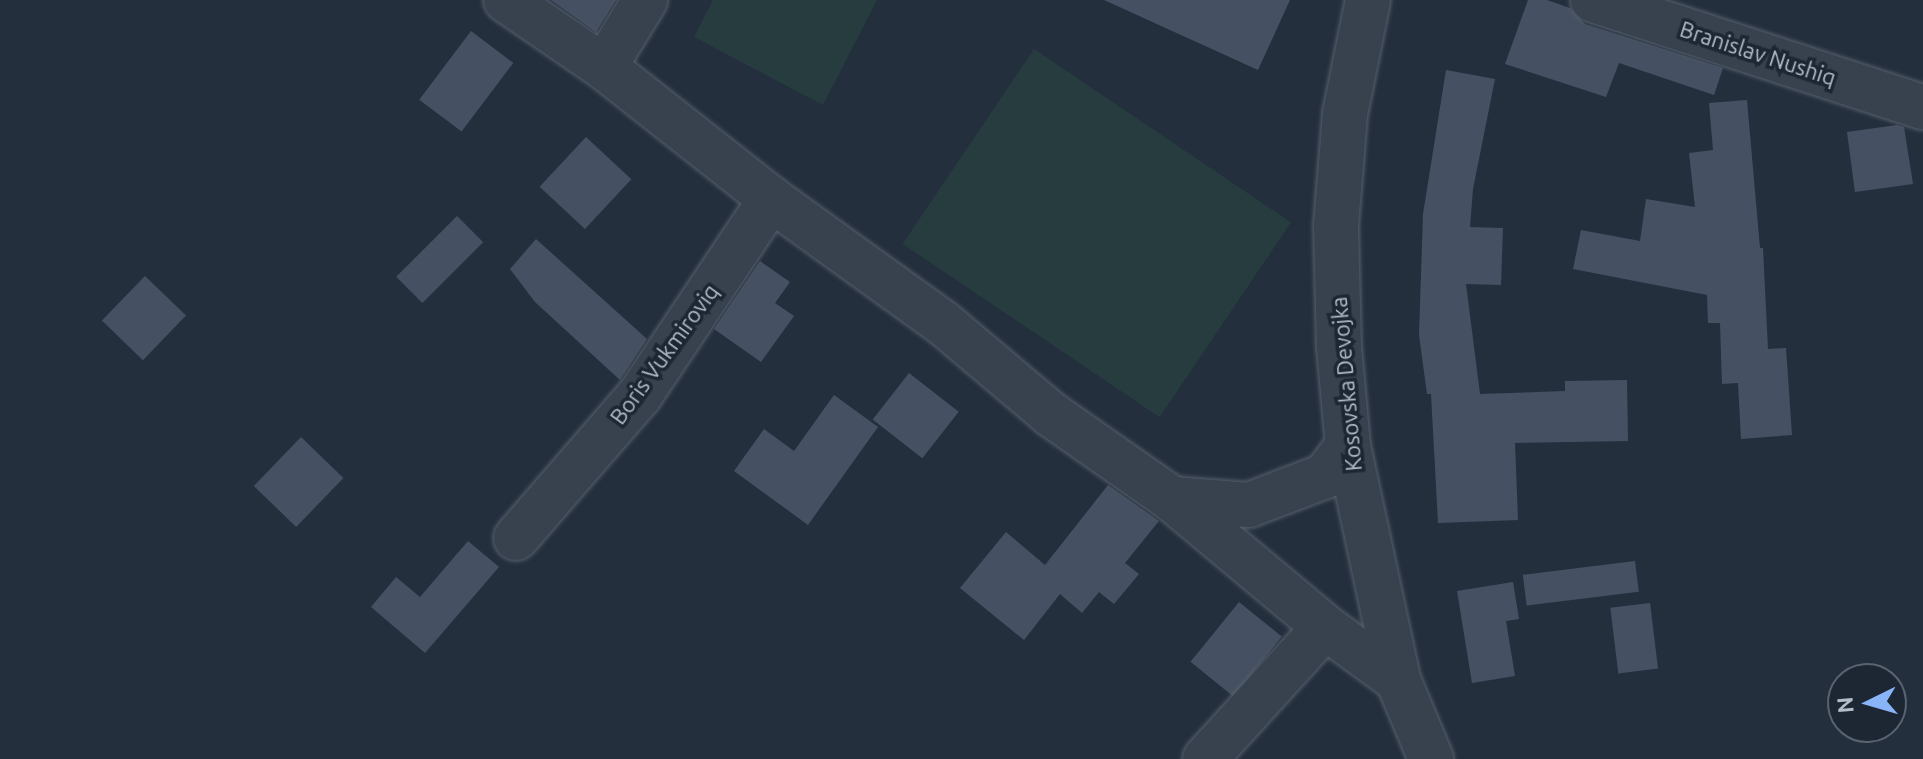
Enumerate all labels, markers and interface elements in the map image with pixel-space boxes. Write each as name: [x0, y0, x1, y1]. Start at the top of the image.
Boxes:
street label: Branislav Nushiq: [1677, 15, 1839, 91]
street label: Boris Vukmiroviq: [604, 279, 724, 429]
street label: Kosovska Devojka: [1325, 296, 1367, 472]
north arrow: [1827, 663, 1907, 743]
text: N: [1831, 696, 1858, 714]

